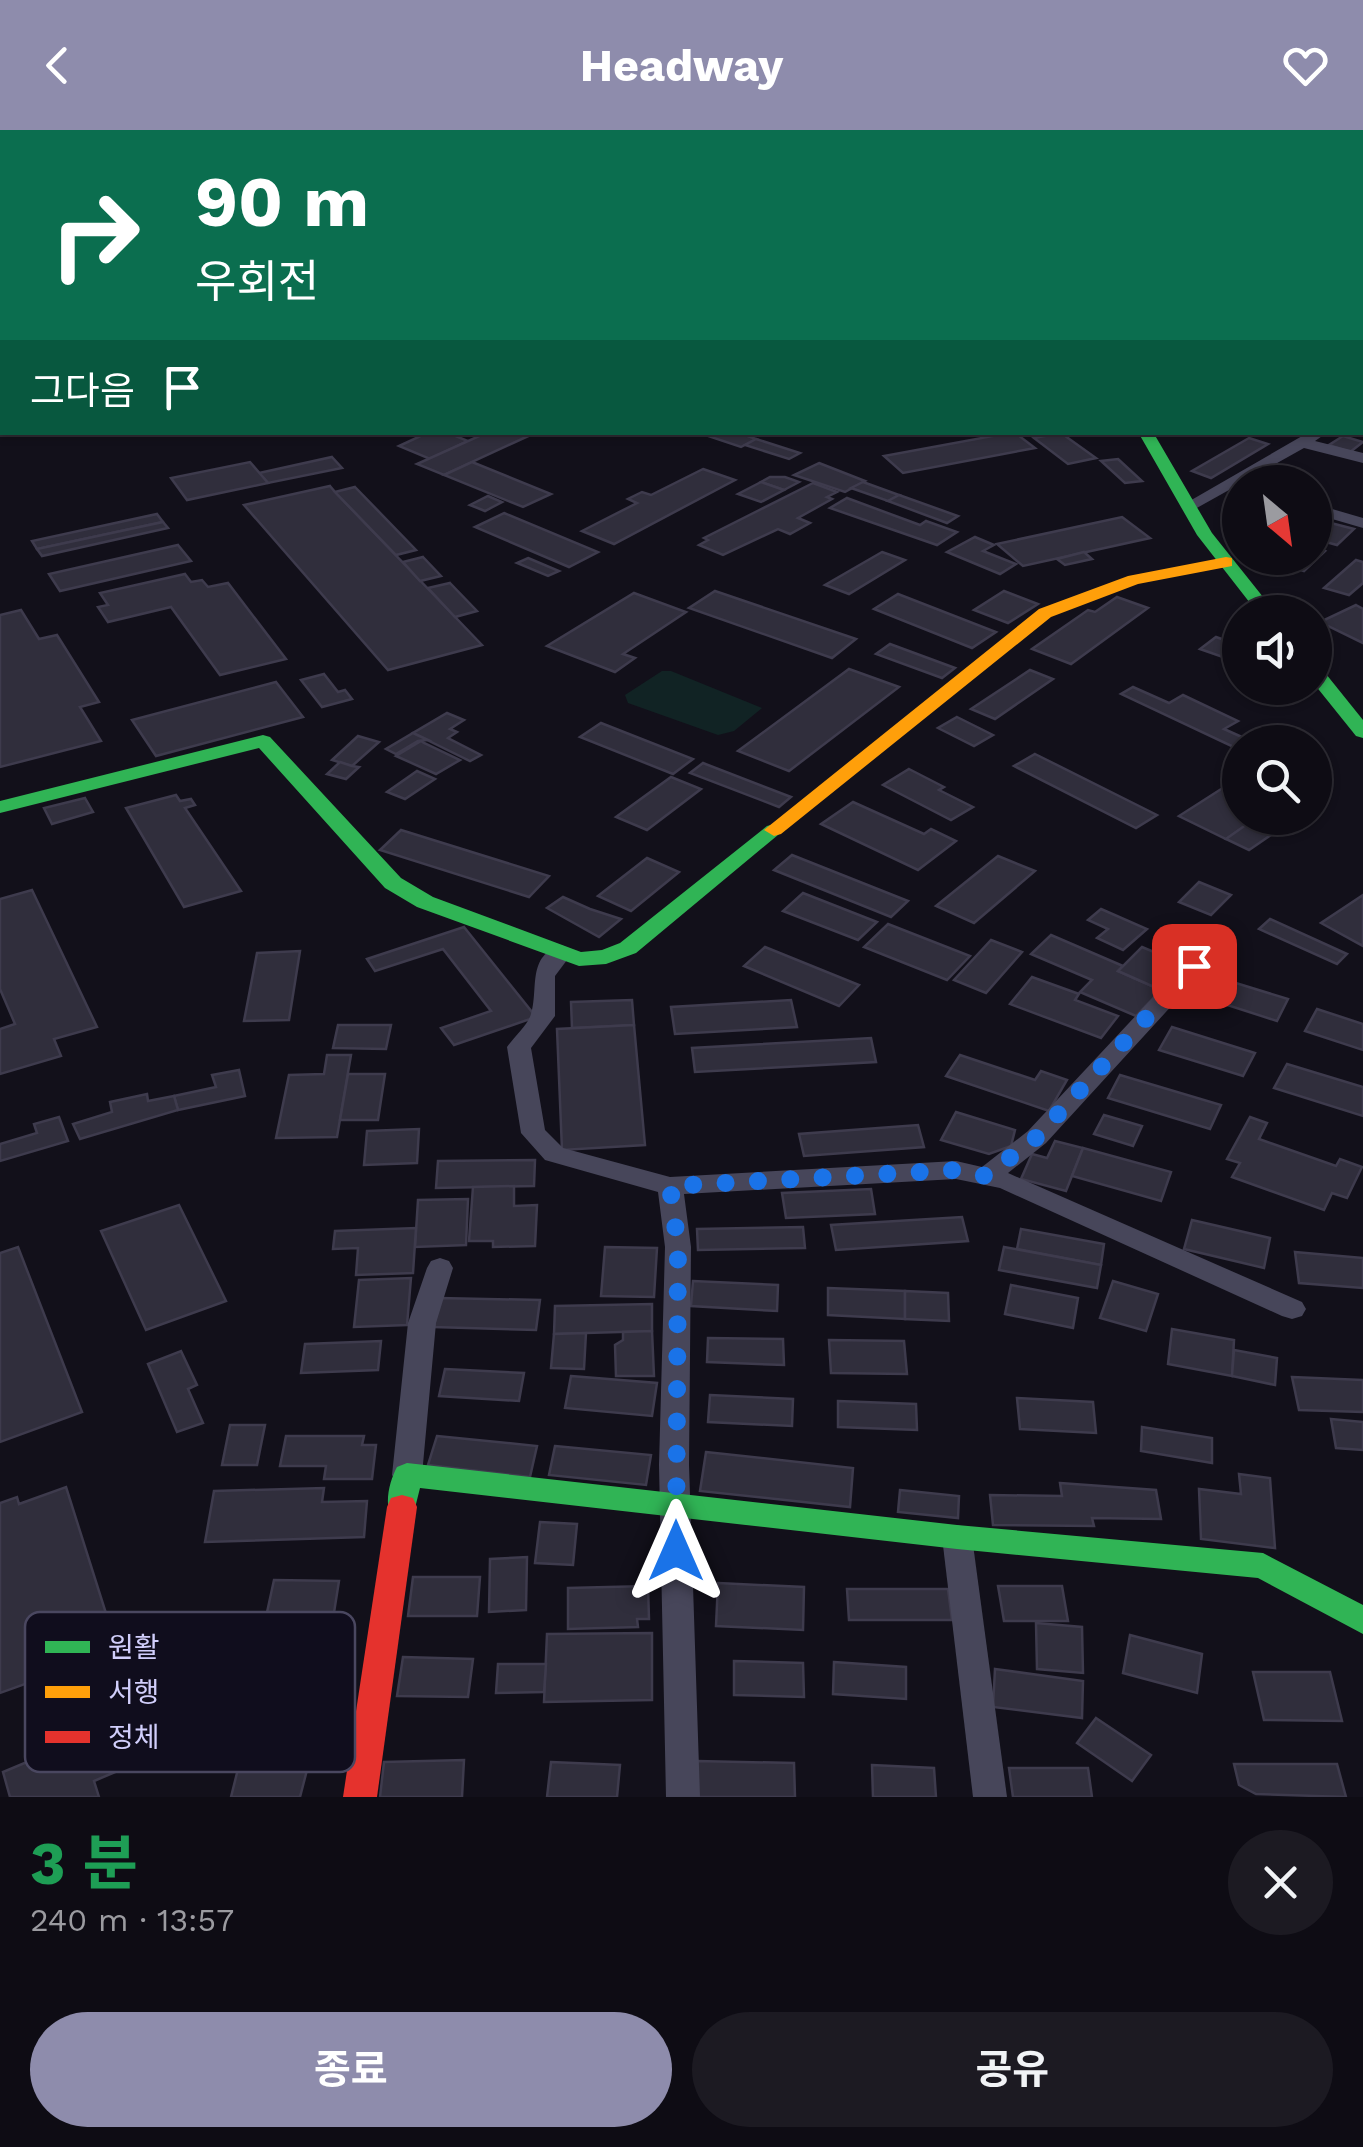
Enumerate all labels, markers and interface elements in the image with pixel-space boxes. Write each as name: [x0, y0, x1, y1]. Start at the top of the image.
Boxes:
icon: back: [30, 38, 85, 93]
icon: heart: [1278, 38, 1333, 93]
text: Headway: [580, 39, 783, 92]
text: 90 m: [195, 161, 369, 243]
icon: right: [30, 170, 160, 300]
text: 우회전: [195, 255, 319, 308]
icon: arrive: [155, 360, 210, 415]
text: 그다음: [30, 369, 135, 413]
north arrow: [1222, 465, 1332, 575]
map controls: [1222, 465, 1332, 835]
button: sound: [1222, 595, 1332, 705]
button: search: [1222, 725, 1332, 835]
pin: [1152, 924, 1237, 1009]
icon: arrive: [1167, 939, 1222, 994]
position arrow: [624, 1499, 728, 1603]
legend: [25, 1612, 355, 1772]
text: 원활: [108, 1631, 160, 1664]
text: 서행: [108, 1676, 160, 1709]
text: 정체: [108, 1721, 160, 1754]
text: 3 분: [30, 1828, 138, 1899]
button: close: [1228, 1830, 1333, 1935]
text: 240 m · 13:57: [30, 1901, 234, 1939]
button: 종료: [30, 2012, 672, 2127]
button: 공유: [692, 2012, 1333, 2127]

